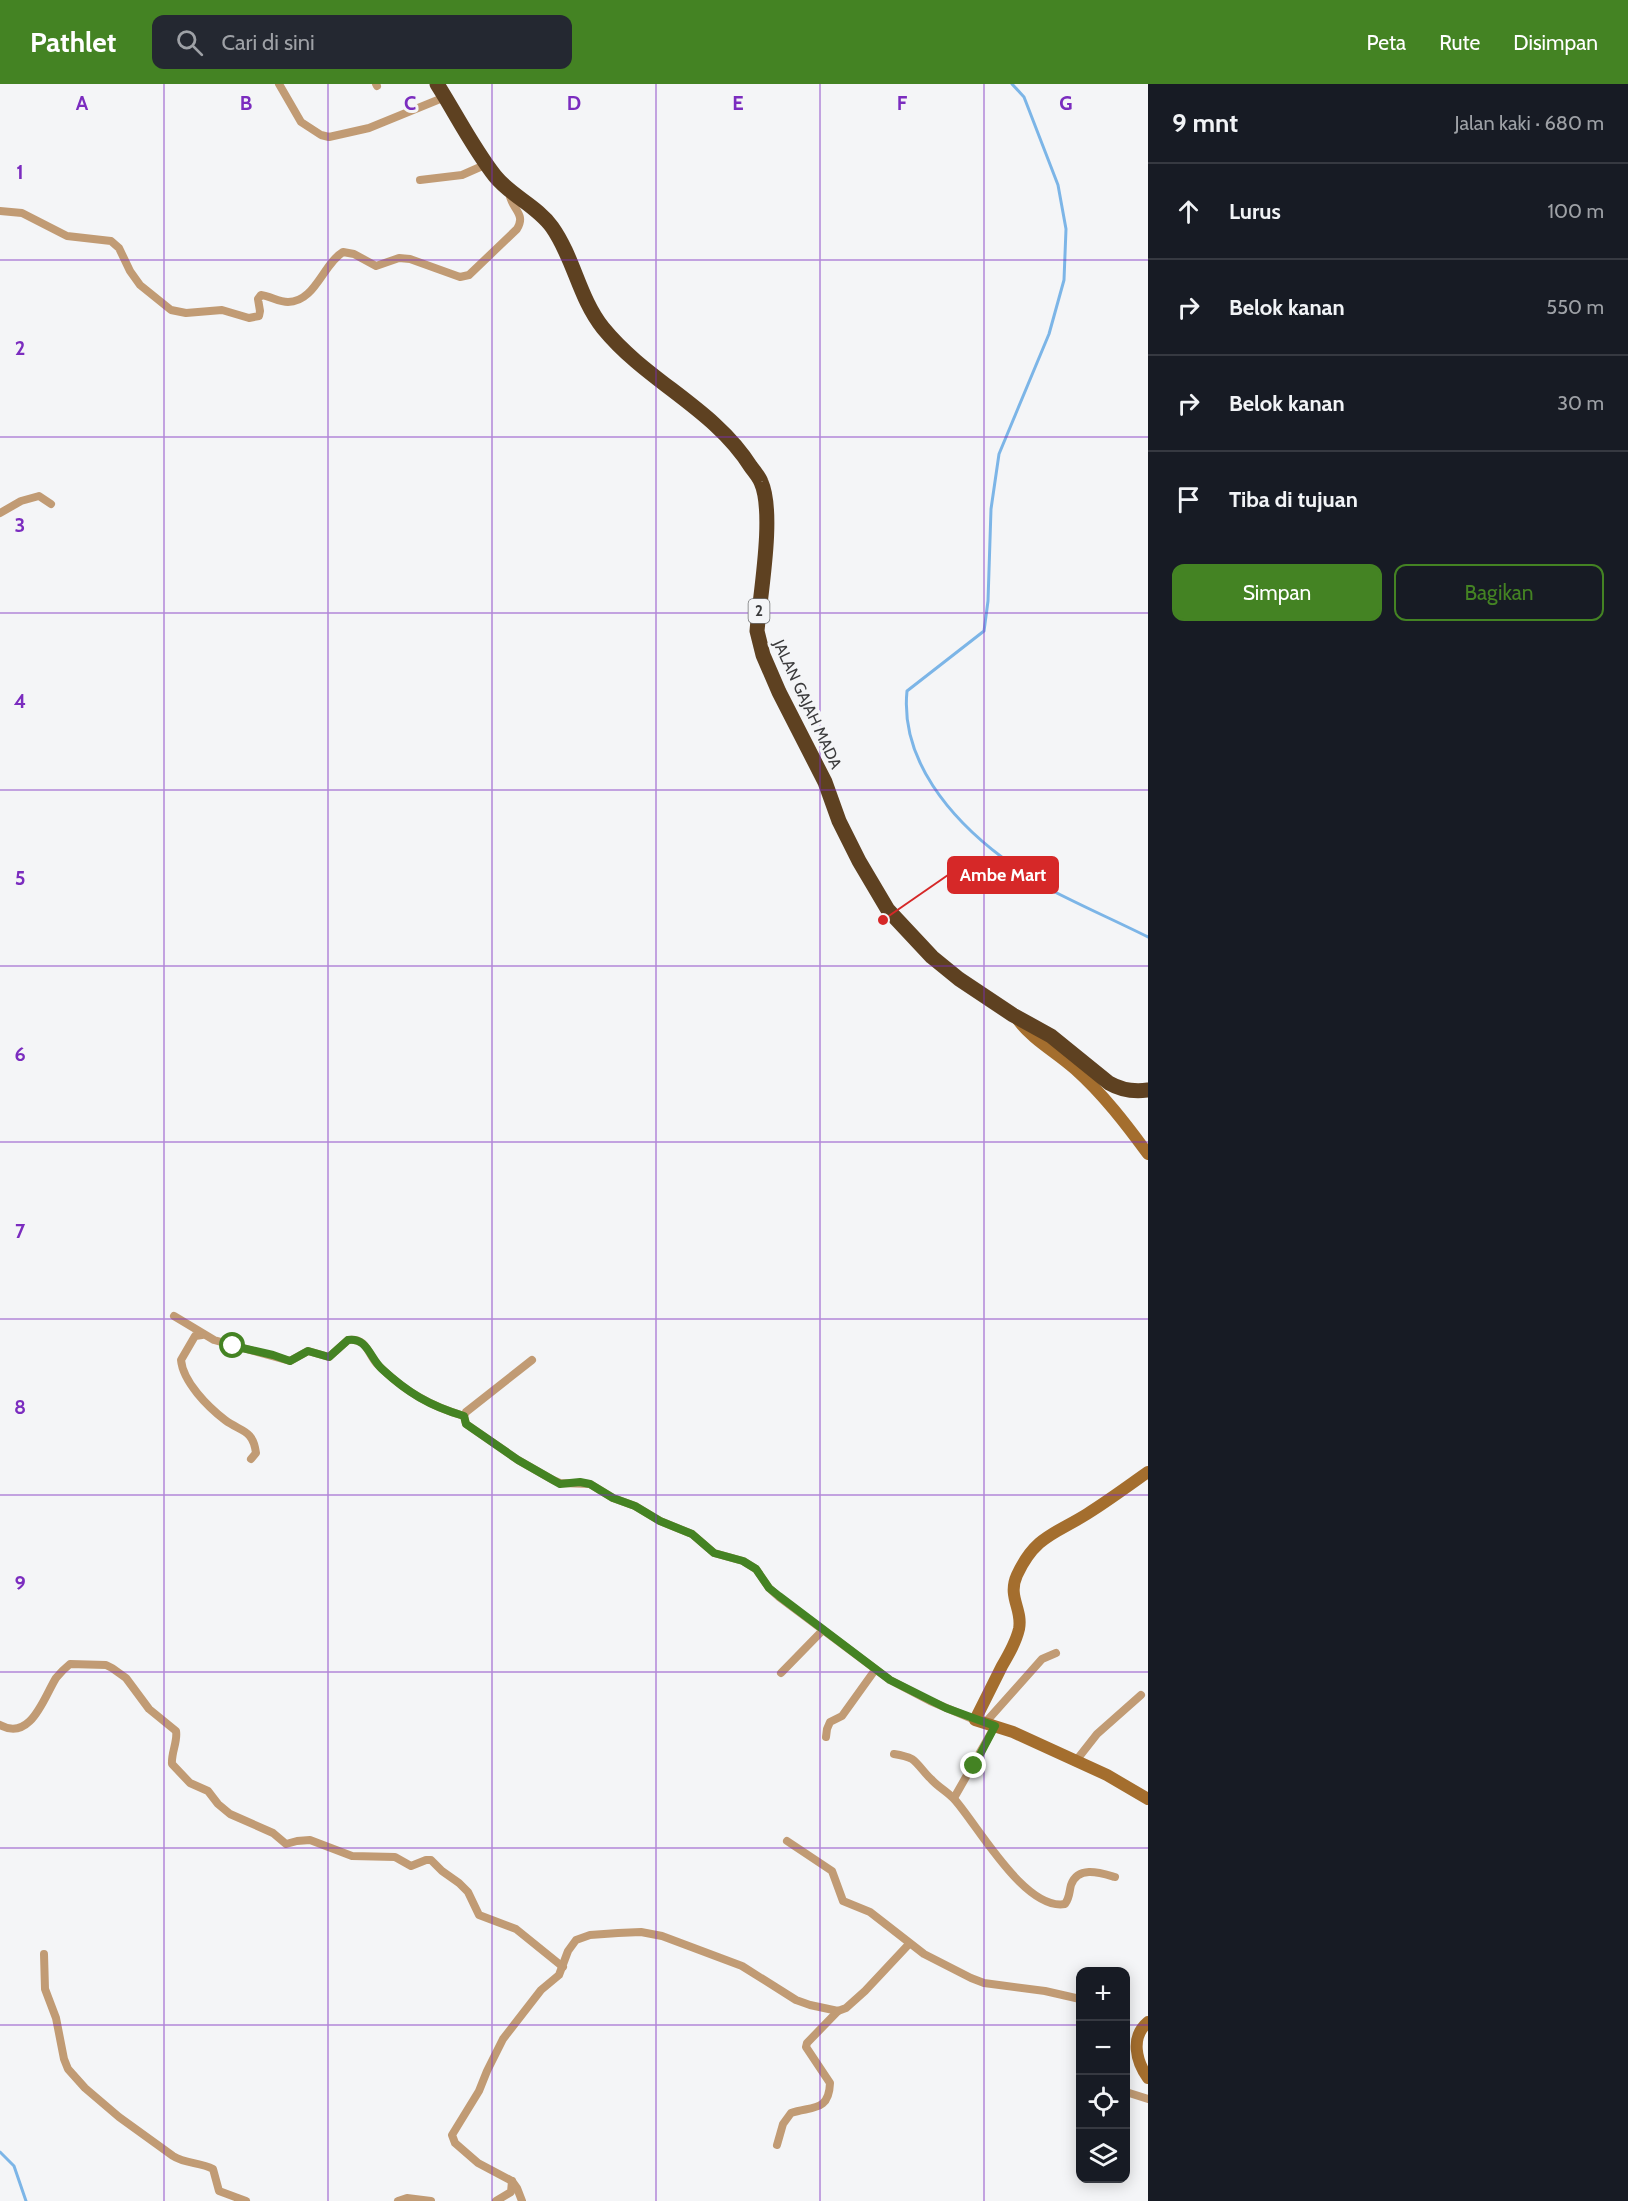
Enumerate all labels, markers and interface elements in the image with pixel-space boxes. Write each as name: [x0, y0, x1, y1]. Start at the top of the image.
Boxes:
search box: [152, 15, 572, 69]
text: Pathlet: [30, 25, 116, 59]
icon: search: [173, 26, 206, 59]
text: Cari di sini: [221, 29, 315, 56]
text: Peta: [1367, 30, 1406, 55]
text: Rute: [1439, 30, 1480, 55]
text: Disimpan: [1513, 30, 1598, 55]
text: A: [76, 91, 89, 115]
text: B: [240, 91, 252, 115]
text: C: [404, 91, 416, 115]
text: D: [567, 91, 581, 115]
text: E: [732, 91, 744, 115]
text: F: [897, 91, 908, 115]
text: G: [1059, 91, 1073, 115]
text: 9 mnt: [1172, 107, 1238, 139]
text: Jalan kaki · 680 m: [1455, 111, 1604, 135]
text: 1: [16, 160, 24, 184]
icon: ahead: [1172, 195, 1205, 228]
text: Lurus: [1229, 198, 1281, 225]
text: 100 m: [1548, 199, 1604, 223]
icon: right: [1172, 291, 1205, 324]
text: Belok kanan: [1229, 294, 1345, 321]
text: 550 m: [1546, 295, 1604, 319]
text: 2: [15, 336, 25, 360]
icon: right: [1172, 387, 1205, 420]
text: Belok kanan: [1229, 390, 1345, 417]
text: 30 m: [1557, 391, 1604, 415]
icon: arrive: [1172, 483, 1205, 516]
text: Tiba di tujuan: [1229, 486, 1358, 513]
text: 3: [15, 513, 25, 537]
button: Simpan: [1172, 564, 1382, 621]
button: Bagikan: [1394, 564, 1604, 621]
road number: 2: [748, 599, 770, 623]
street label: JALAN GAJAH MADA: [769, 636, 846, 772]
text: 4: [14, 689, 26, 713]
callout: Ambe Mart: [948, 857, 1058, 893]
text: Ambe Mart: [960, 864, 1046, 886]
text: 5: [15, 866, 25, 890]
text: 6: [14, 1042, 26, 1066]
text: 7: [15, 1219, 26, 1243]
route start: [219, 1332, 245, 1358]
text: 8: [14, 1395, 26, 1419]
text: 9: [14, 1571, 26, 1595]
route end: [960, 1752, 986, 1778]
map controls: [1076, 1967, 1130, 2183]
button: +: [1076, 1967, 1130, 2021]
button: −: [1076, 2021, 1130, 2075]
button: locate: [1076, 2075, 1130, 2129]
button: layers: [1076, 2129, 1130, 2183]

